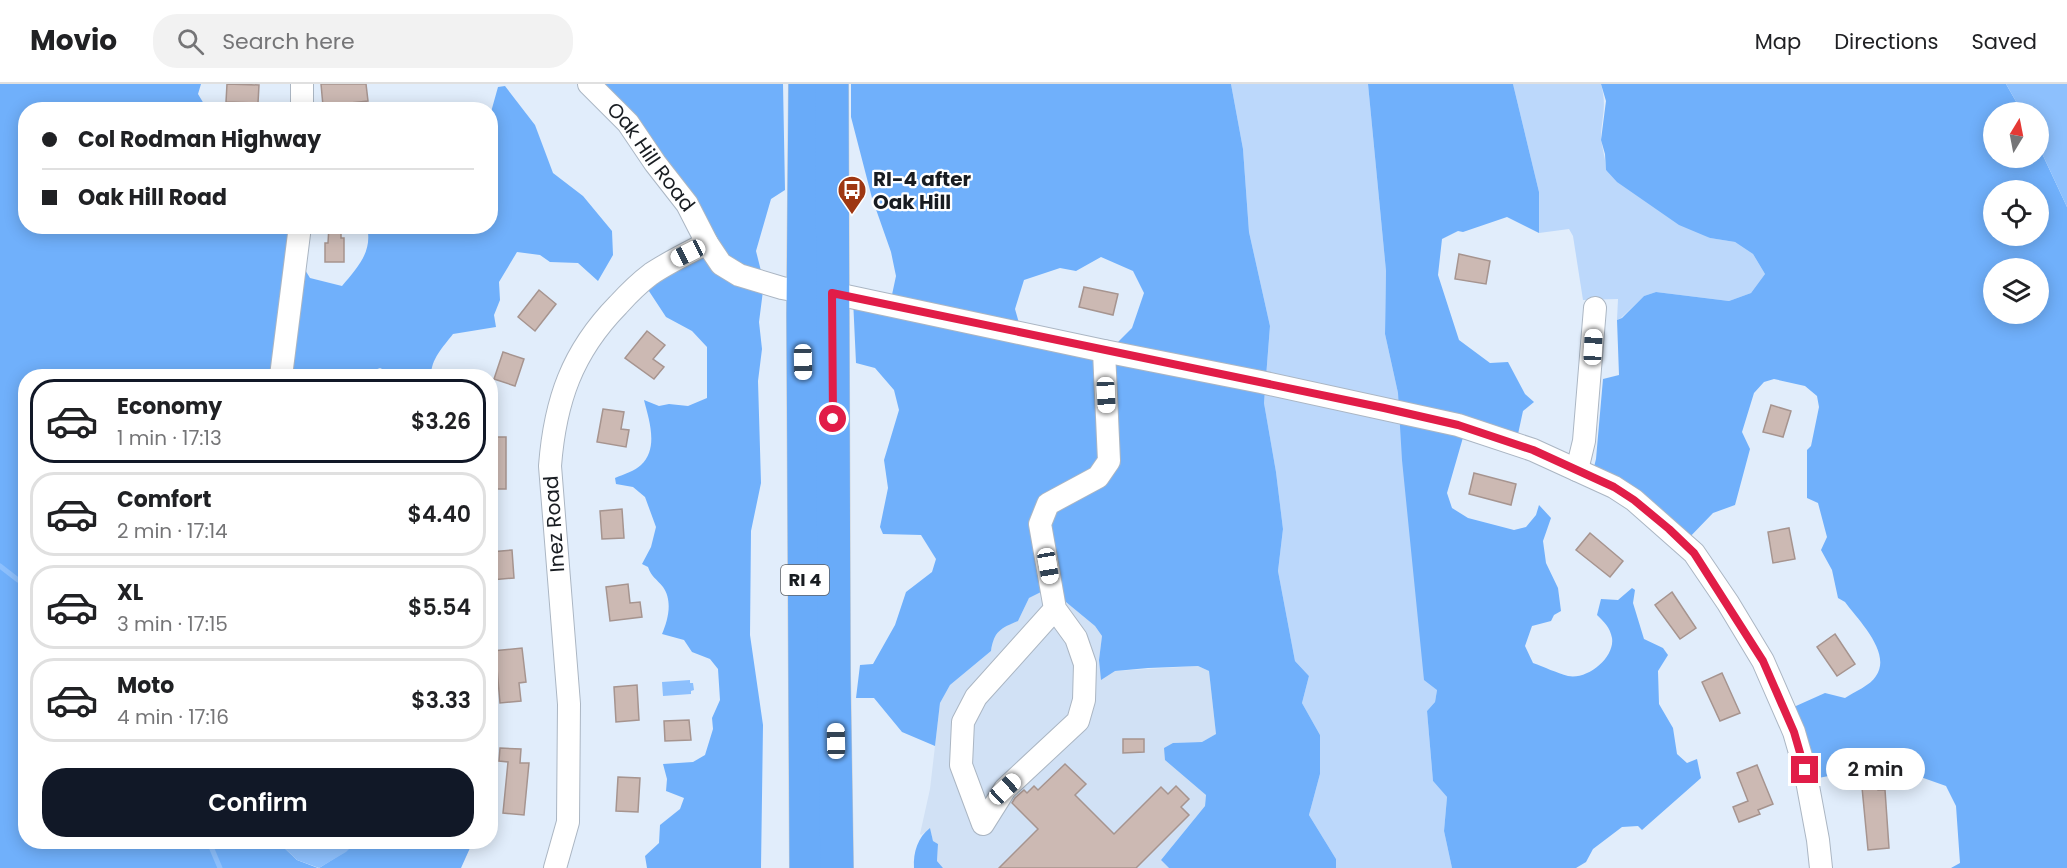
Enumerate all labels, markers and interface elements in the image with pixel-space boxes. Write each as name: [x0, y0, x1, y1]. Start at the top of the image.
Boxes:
search box: [153, 14, 573, 68]
text: Movio: [30, 21, 117, 60]
icon: search: [174, 25, 207, 58]
text: Search here: [222, 26, 355, 57]
text: Map: [1755, 27, 1801, 56]
text: Directions: [1834, 27, 1938, 56]
text: Saved: [1971, 27, 2037, 56]
street label: Oak Hill Road: [601, 96, 702, 217]
north arrow: [1983, 102, 2049, 168]
map controls: [1983, 102, 2049, 324]
text: Col Rodman Highway: [78, 124, 321, 155]
place label: RI-4 after Oak Hill: [873, 165, 972, 216]
bus stop icon: RI-4 after Oak Hill: [836, 174, 868, 216]
button: locate: [1983, 180, 2049, 246]
text: Oak Hill Road: [78, 182, 227, 213]
car: [668, 237, 708, 269]
button: layers: [1983, 258, 2049, 324]
car: [1583, 329, 1603, 365]
car: [794, 344, 812, 380]
car: [1096, 377, 1116, 413]
text: Economy: [117, 391, 222, 422]
icon: car: [45, 394, 99, 448]
route start: [819, 405, 846, 432]
text: $3.26: [411, 406, 471, 437]
text: 1 min · 17:13: [117, 424, 222, 452]
street label: Inez Road: [537, 475, 571, 573]
text: Comfort: [117, 484, 211, 515]
icon: car: [45, 487, 99, 541]
text: $4.40: [408, 499, 471, 530]
text: 2 min · 17:14: [117, 517, 228, 545]
car: [1036, 547, 1060, 585]
road number: RI 4: [781, 565, 829, 595]
text: XL: [117, 577, 143, 608]
icon: car: [45, 580, 99, 634]
text: $5.54: [408, 592, 471, 623]
text: 3 min · 17:15: [117, 610, 228, 638]
text: Moto: [117, 670, 174, 701]
icon: car: [45, 673, 99, 727]
text: $3.33: [411, 685, 471, 716]
text: 4 min · 17:16: [117, 703, 229, 731]
car: [827, 723, 845, 759]
callout: 2 min: [1826, 749, 1925, 791]
text: 2 min: [1848, 755, 1903, 783]
route end: [1791, 756, 1818, 783]
button: Confirm: [42, 768, 474, 837]
car: [986, 770, 1024, 808]

